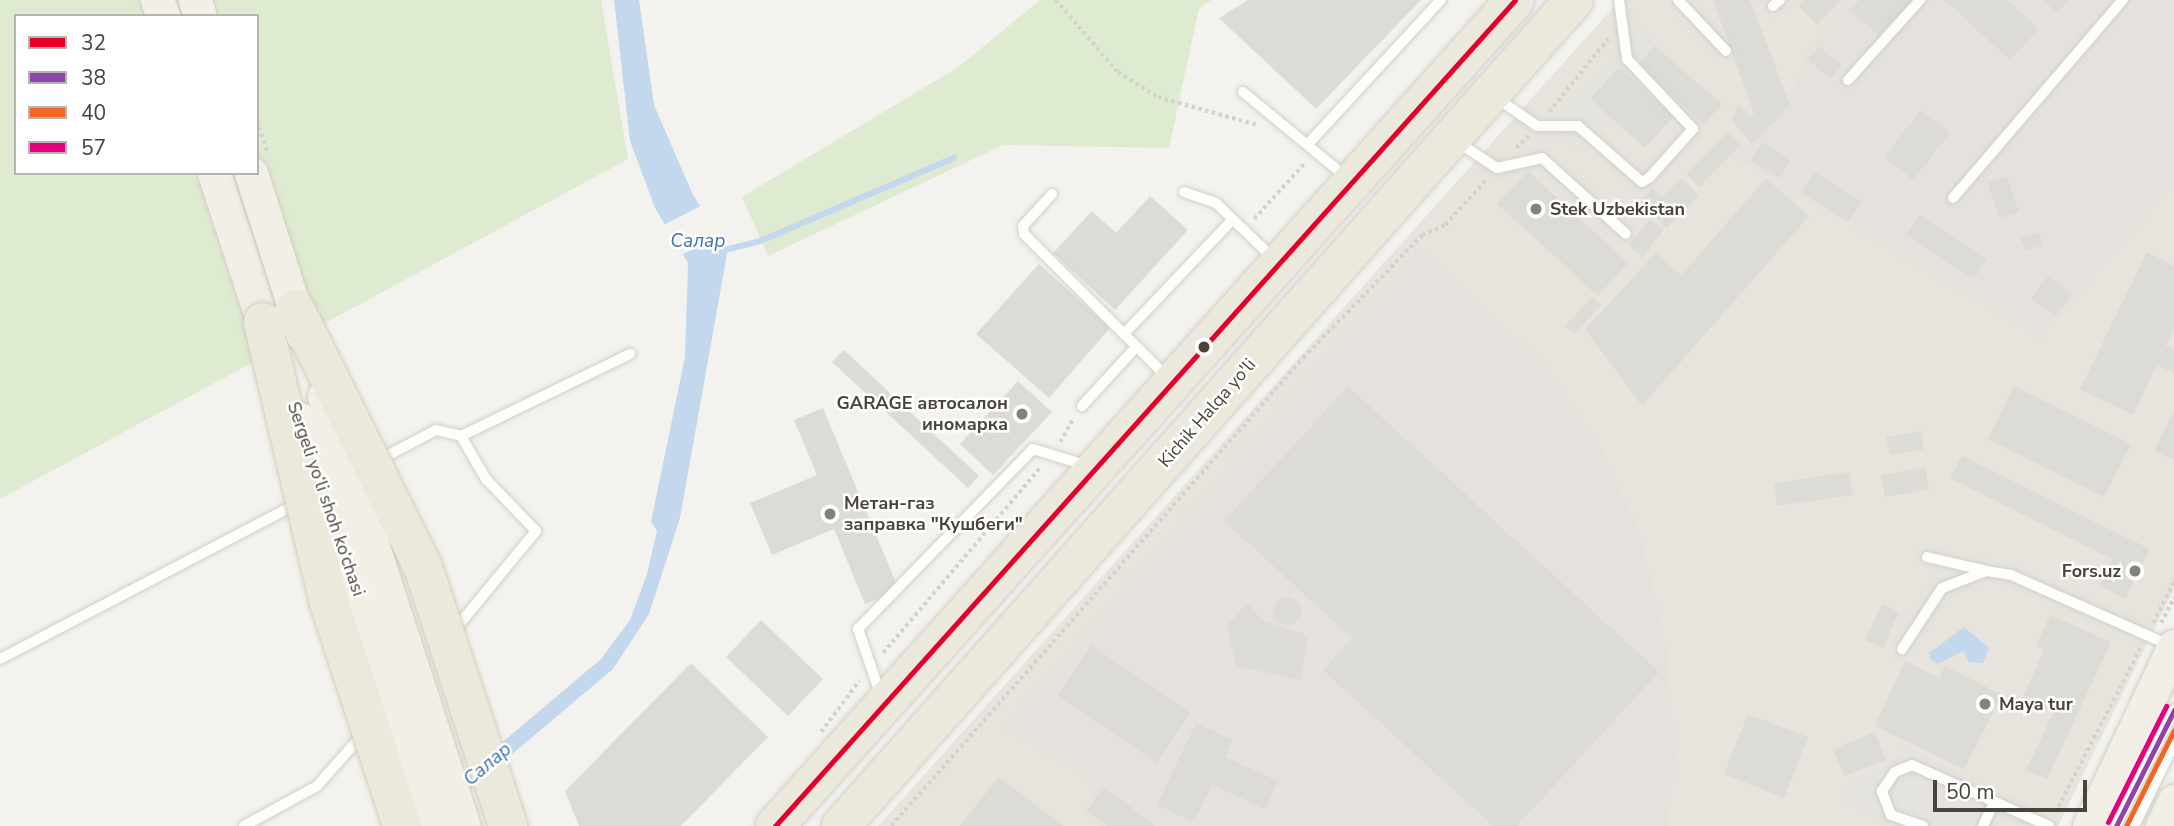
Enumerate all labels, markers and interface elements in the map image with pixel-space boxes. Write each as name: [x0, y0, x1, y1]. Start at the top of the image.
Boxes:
legend: [14, 14, 259, 175]
text: 32: [81, 29, 106, 57]
text: 38: [81, 64, 106, 92]
text: 40: [81, 99, 106, 127]
text: 57: [81, 134, 106, 162]
place label: Stek Uzbekistan: [1550, 198, 1685, 220]
marker: Stek Uzbekistan: [1528, 201, 1544, 217]
water label: Салар: [670, 231, 726, 253]
unlabelled marker: [1197, 340, 1211, 354]
street label: Kichik Halqa yo'li: [1154, 354, 1260, 472]
place label: GARAGE автосалон иномарка: [837, 393, 1008, 436]
street label: Sergeli yo‘li shoh ko‘chasi: [283, 399, 369, 599]
marker: GARAGE автосалон иномарка: [1014, 406, 1030, 422]
place label: Метан-газ заправка "Кушбеги": [844, 493, 1023, 536]
marker: Метан-газ заправка "Кушбеги": [822, 506, 838, 522]
place label: Fors.uz: [2062, 560, 2121, 582]
marker: Fors.uz: [2127, 563, 2143, 579]
place label: Maya tur: [1999, 693, 2073, 715]
marker: Maya tur: [1977, 696, 1993, 712]
water label: Салар: [460, 739, 516, 791]
scale bar: [1936, 766, 2090, 810]
text: 50 m: [1946, 778, 1995, 806]

